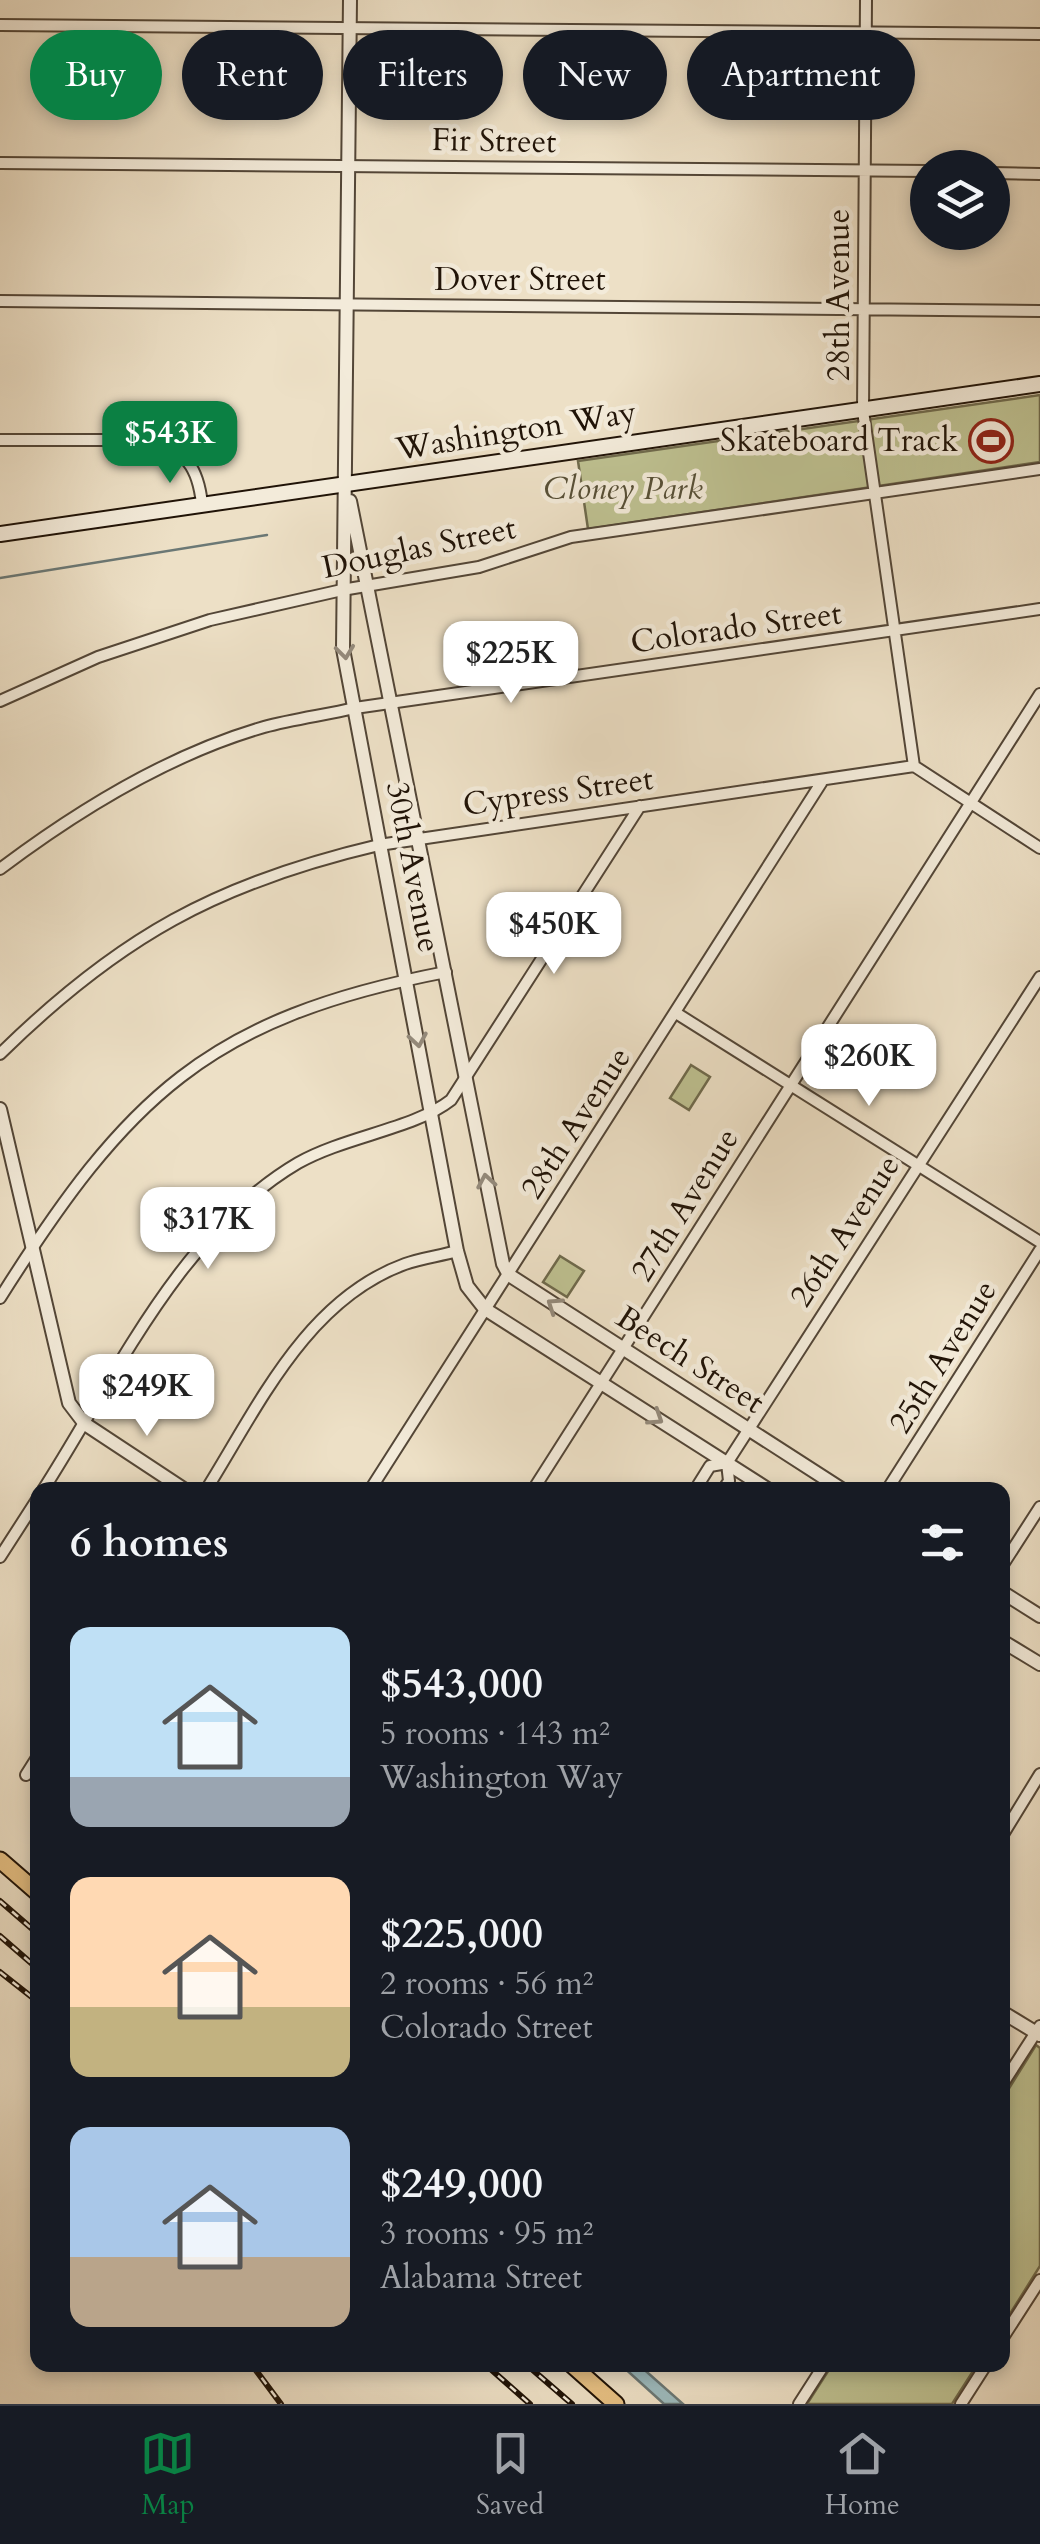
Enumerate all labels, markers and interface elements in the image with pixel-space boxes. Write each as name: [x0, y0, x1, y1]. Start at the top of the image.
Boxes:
chip: Buy: [30, 30, 162, 120]
chip: Rent: [182, 30, 323, 120]
chip: Filters: [343, 30, 503, 120]
chip: New: [523, 30, 667, 120]
chip: Apartment: [687, 30, 915, 120]
street label: Fir Street: [431, 118, 557, 164]
map controls: [910, 150, 1010, 250]
button: layers: [910, 150, 1010, 250]
street label: 28th Avenue: [817, 209, 861, 381]
street label: Dover Street: [434, 258, 606, 302]
street label: Washington Way: [392, 390, 639, 472]
pin: $543K: [100, 401, 240, 486]
text: $543K: [124, 411, 216, 455]
sports icon: Skateboard Track: [968, 418, 1014, 464]
place label: Skateboard Track: [720, 419, 958, 463]
park label: Cloney Park: [543, 467, 703, 511]
street label: Douglas Street: [318, 506, 520, 590]
street label: Colorado Street: [628, 591, 844, 665]
pin: $225K: [441, 621, 581, 706]
text: $225K: [465, 631, 557, 675]
one-way arrow: [334, 644, 355, 660]
street label: Cypress Street: [460, 757, 656, 827]
street label: 30th Avenue: [375, 778, 451, 956]
pin: $450K: [484, 892, 624, 977]
text: $450K: [508, 902, 600, 946]
pin: $260K: [799, 1024, 939, 1109]
one-way arrow: [407, 1032, 428, 1048]
text: $260K: [823, 1034, 915, 1078]
street label: 28th Avenue: [510, 1039, 642, 1207]
street label: 27th Avenue: [621, 1120, 749, 1290]
street label: 26th Avenue: [779, 1147, 911, 1315]
one-way arrow: [476, 1172, 497, 1189]
pin: $317K: [138, 1187, 278, 1272]
text: $317K: [162, 1197, 254, 1241]
street label: 25th Avenue: [879, 1272, 1007, 1442]
street label: Beech Street: [607, 1296, 773, 1424]
one-way arrow: [547, 1299, 566, 1317]
pin: $249K: [77, 1354, 217, 1439]
text: $249K: [101, 1364, 193, 1408]
one-way arrow: [646, 1405, 664, 1424]
text: 6 homes: [70, 1514, 228, 1571]
icon: filters: [915, 1515, 970, 1570]
text: $543,000: [380, 1655, 543, 1712]
icon: home: [150, 1667, 270, 1787]
text: 5 rooms · 143 m²: [380, 1712, 610, 1756]
text: Washington Way: [380, 1756, 623, 1800]
text: $225,000: [380, 1905, 543, 1962]
icon: home: [150, 1917, 270, 2037]
text: 2 rooms · 56 m²: [380, 1962, 593, 2006]
text: Colorado Street: [380, 2006, 593, 2050]
text: $249,000: [380, 2155, 543, 2212]
icon: home: [150, 2167, 270, 2287]
text: 3 rooms · 95 m²: [380, 2212, 593, 2256]
text: Alabama Street: [380, 2256, 582, 2300]
tab: Map: [140, 2426, 195, 2524]
tab: Saved: [476, 2426, 544, 2524]
tab: Home: [825, 2426, 900, 2524]

